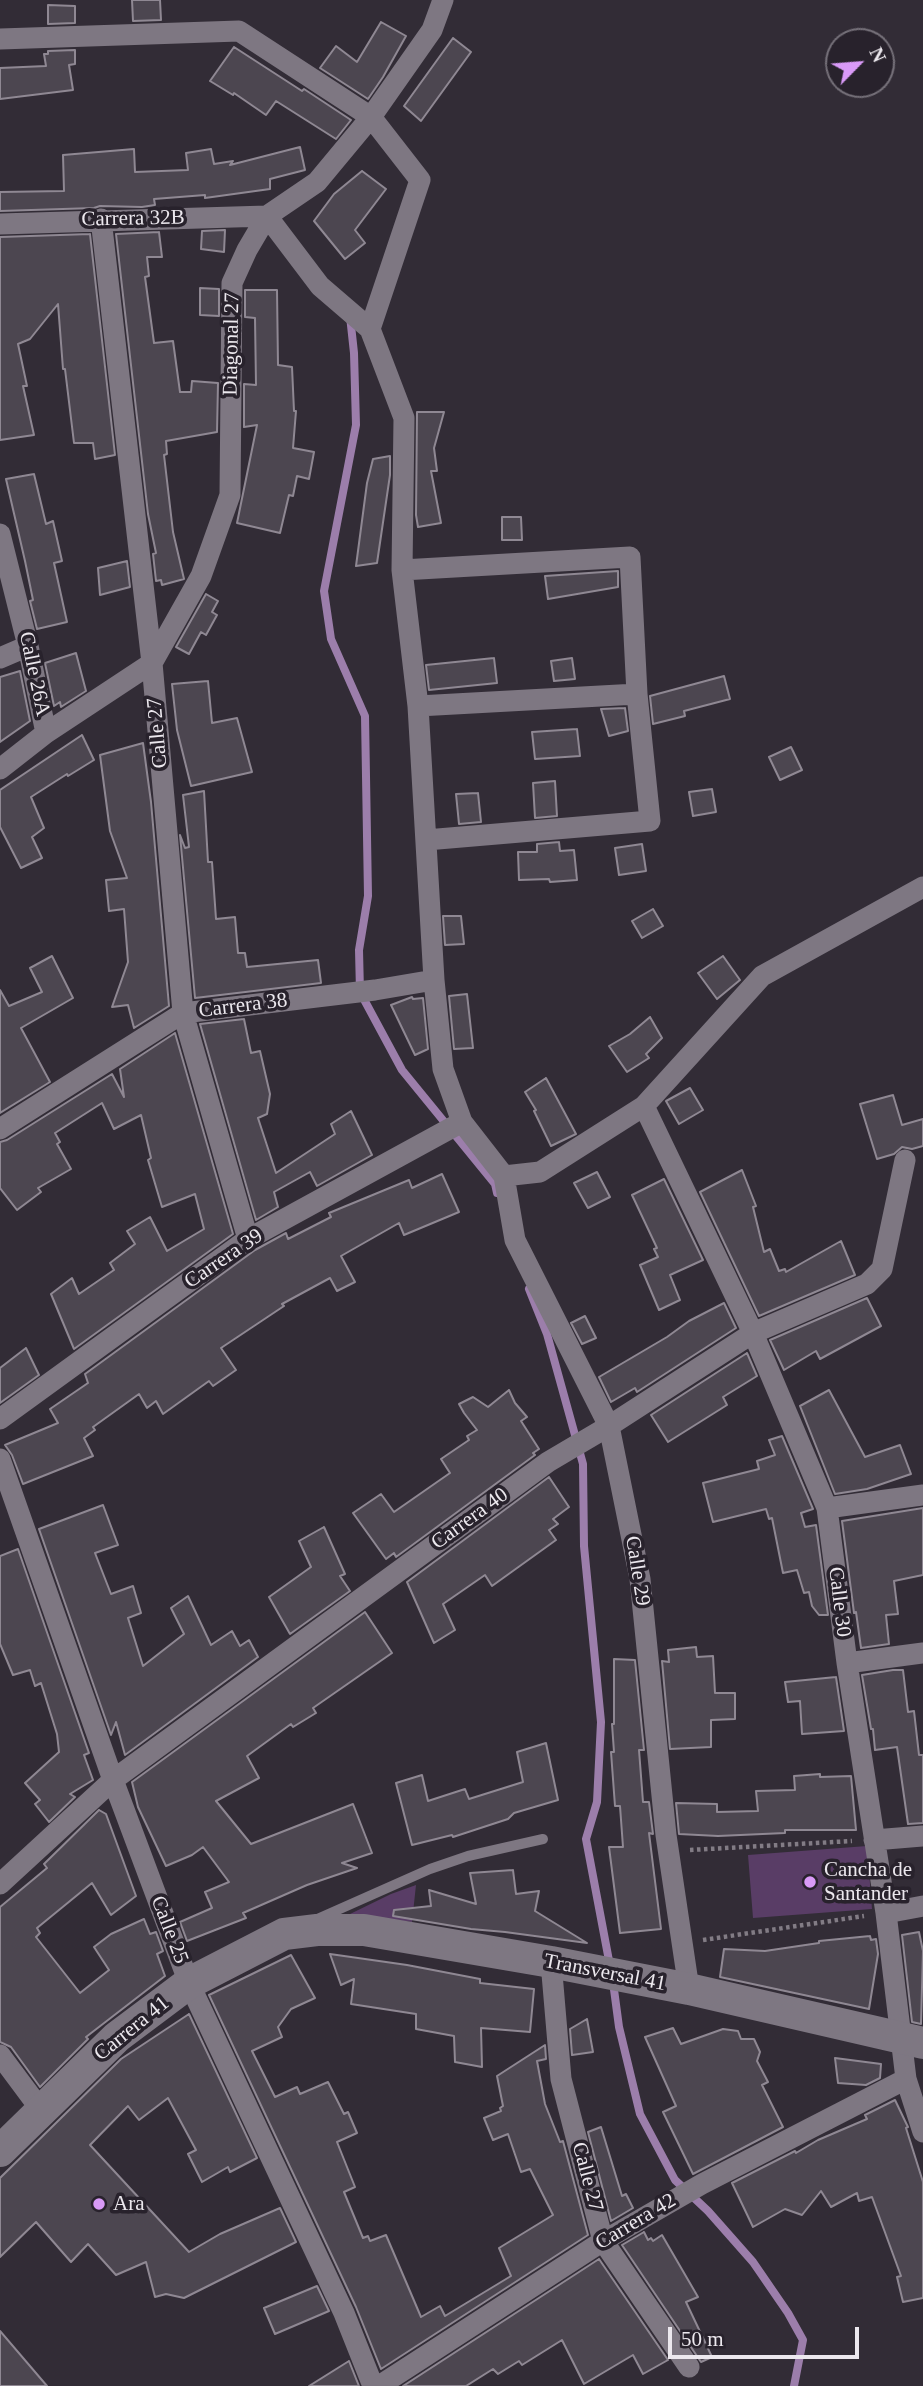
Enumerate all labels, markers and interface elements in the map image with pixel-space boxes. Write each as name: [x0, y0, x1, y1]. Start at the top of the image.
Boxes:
north arrow: [825, 28, 895, 98]
text: N: [865, 44, 890, 65]
street label: Carrera 32B: [81, 206, 185, 232]
street label: Diagonal 27: [219, 292, 245, 396]
street label: Calle 26A: [13, 629, 55, 719]
street label: Calle 27: [142, 697, 174, 769]
street label: Carrera 38: [197, 988, 289, 1024]
street label: Carrera 39: [180, 1224, 268, 1294]
street label: Carrera 40: [427, 1483, 513, 1555]
street label: Calle 29: [619, 1534, 655, 1608]
street label: Calle 30: [822, 1565, 856, 1639]
place label: Cancha de Santander: [824, 1857, 912, 1907]
marker: Cancha de Santander: [802, 1874, 818, 1890]
street label: Calle 25: [145, 1893, 193, 1967]
street label: Transversal 41: [542, 1949, 668, 1997]
street label: Carrera 41: [89, 1991, 175, 2067]
street label: Calle 27: [566, 2140, 608, 2214]
street label: Carrera 42: [591, 2188, 681, 2256]
place label: Ara: [113, 2191, 144, 2217]
marker: Ara: [91, 2196, 107, 2212]
scale bar: [671, 2312, 862, 2356]
text: 50 m: [681, 2327, 724, 2351]

